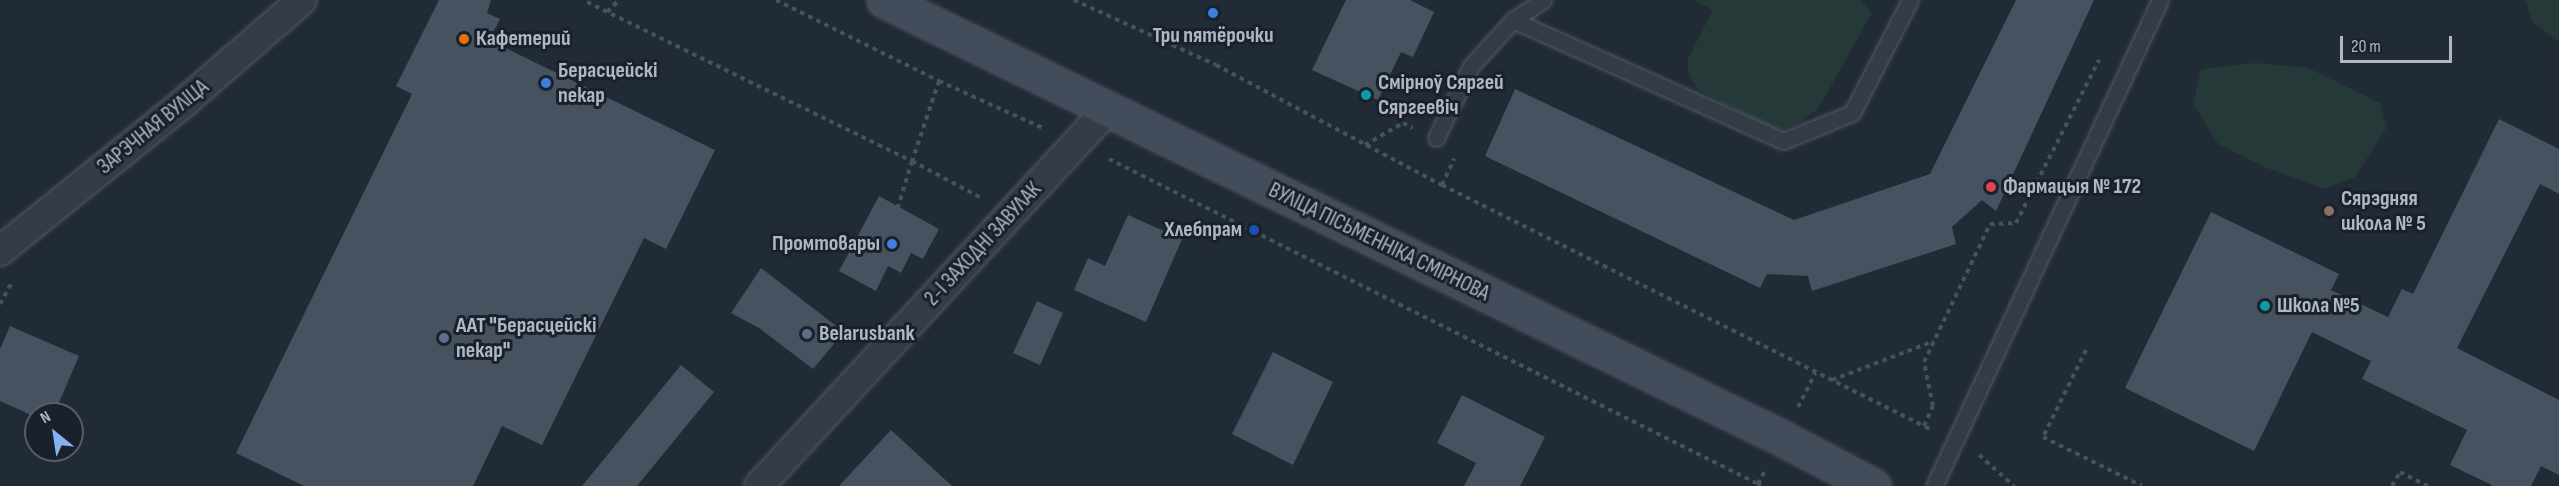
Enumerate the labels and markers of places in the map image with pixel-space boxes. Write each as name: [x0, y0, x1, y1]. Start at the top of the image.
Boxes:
marker: Три пятёрочки: [1206, 6, 1220, 20]
place label: Три пятёрочки: [1152, 23, 1274, 49]
place label: Кафетерий: [476, 26, 571, 52]
marker: Кафетерий: [457, 32, 471, 46]
place label: Берасцейскі пекар: [558, 57, 657, 108]
place label: Смірноў Сяргей Сяргеевіч: [1378, 69, 1504, 120]
marker: Берасцейскі пекар: [539, 76, 553, 90]
marker: Смірноў Сяргей Сяргеевіч: [1359, 88, 1373, 102]
place label: Фармацыя № 172: [2003, 174, 2141, 200]
marker: Фармацыя № 172: [1984, 180, 1998, 194]
place label: Сярэдняя школа № 5: [2341, 185, 2426, 236]
marker: Сярэдняя школа № 5: [2322, 204, 2336, 218]
place label: Хлебпрам: [1164, 217, 1242, 243]
marker: Хлебпрам: [1247, 223, 1261, 237]
place label: Промтовары: [772, 231, 880, 257]
marker: Промтовары: [885, 237, 899, 251]
place label: Школа №5: [2277, 293, 2360, 319]
marker: Школа №5: [2258, 299, 2272, 313]
place label: ААТ "Берасцейскі пекар": [456, 312, 596, 364]
place label: Belarusbank: [819, 321, 915, 347]
marker: Belarusbank: [800, 327, 814, 341]
marker: ААТ "Берасцейскі пекар": [437, 331, 451, 345]

